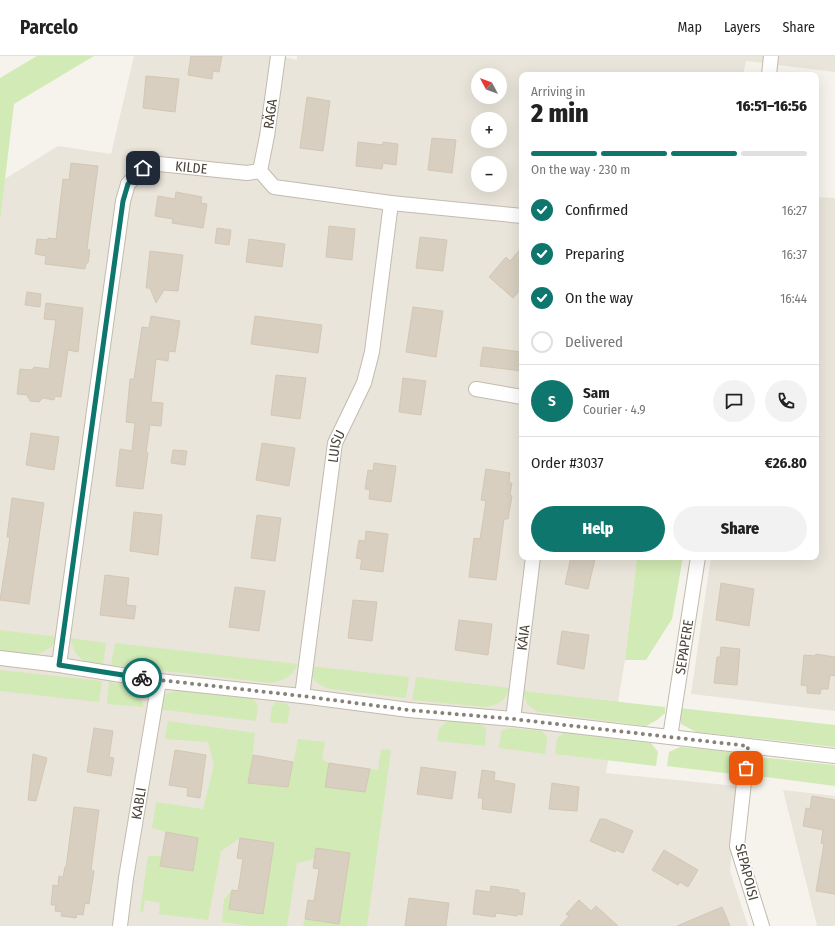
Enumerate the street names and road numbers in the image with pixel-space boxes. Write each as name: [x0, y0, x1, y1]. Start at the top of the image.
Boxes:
street label: RÄGA: [260, 97, 281, 130]
street label: KILDE: [174, 158, 208, 178]
street label: LUISU: [325, 427, 349, 464]
street label: SEPAPERE: [672, 618, 697, 676]
street label: KÄIA: [514, 623, 534, 652]
street label: KABLI: [128, 786, 150, 821]
street label: SEPAPOISI: [731, 842, 762, 902]

